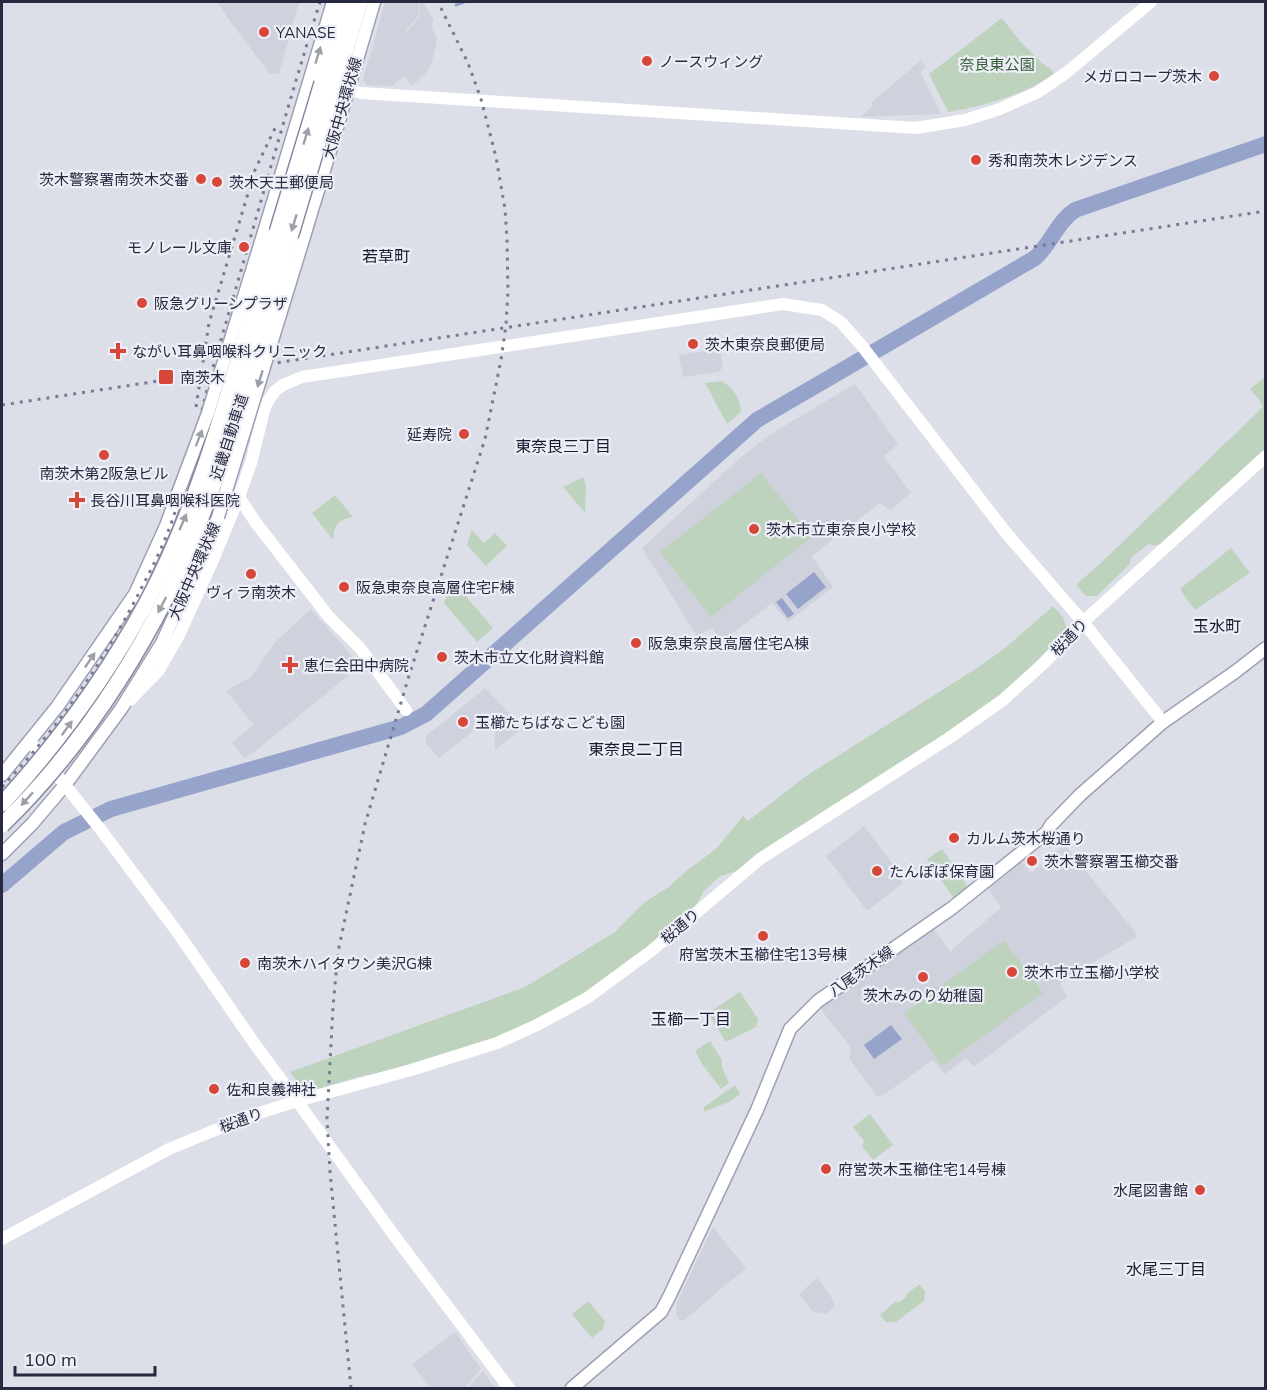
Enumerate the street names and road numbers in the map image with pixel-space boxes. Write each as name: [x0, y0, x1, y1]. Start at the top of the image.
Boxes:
street label: 大阪中央環状線: [318, 55, 366, 161]
street label: 近畿自動車道: [206, 391, 252, 483]
street label: 大阪中央環状線: [164, 519, 224, 623]
street label: 桜通り: [1047, 614, 1091, 660]
street label: 桜通り: [657, 904, 703, 948]
street label: 八尾茨木線: [825, 942, 897, 1000]
street label: 桜通り: [217, 1103, 265, 1137]

